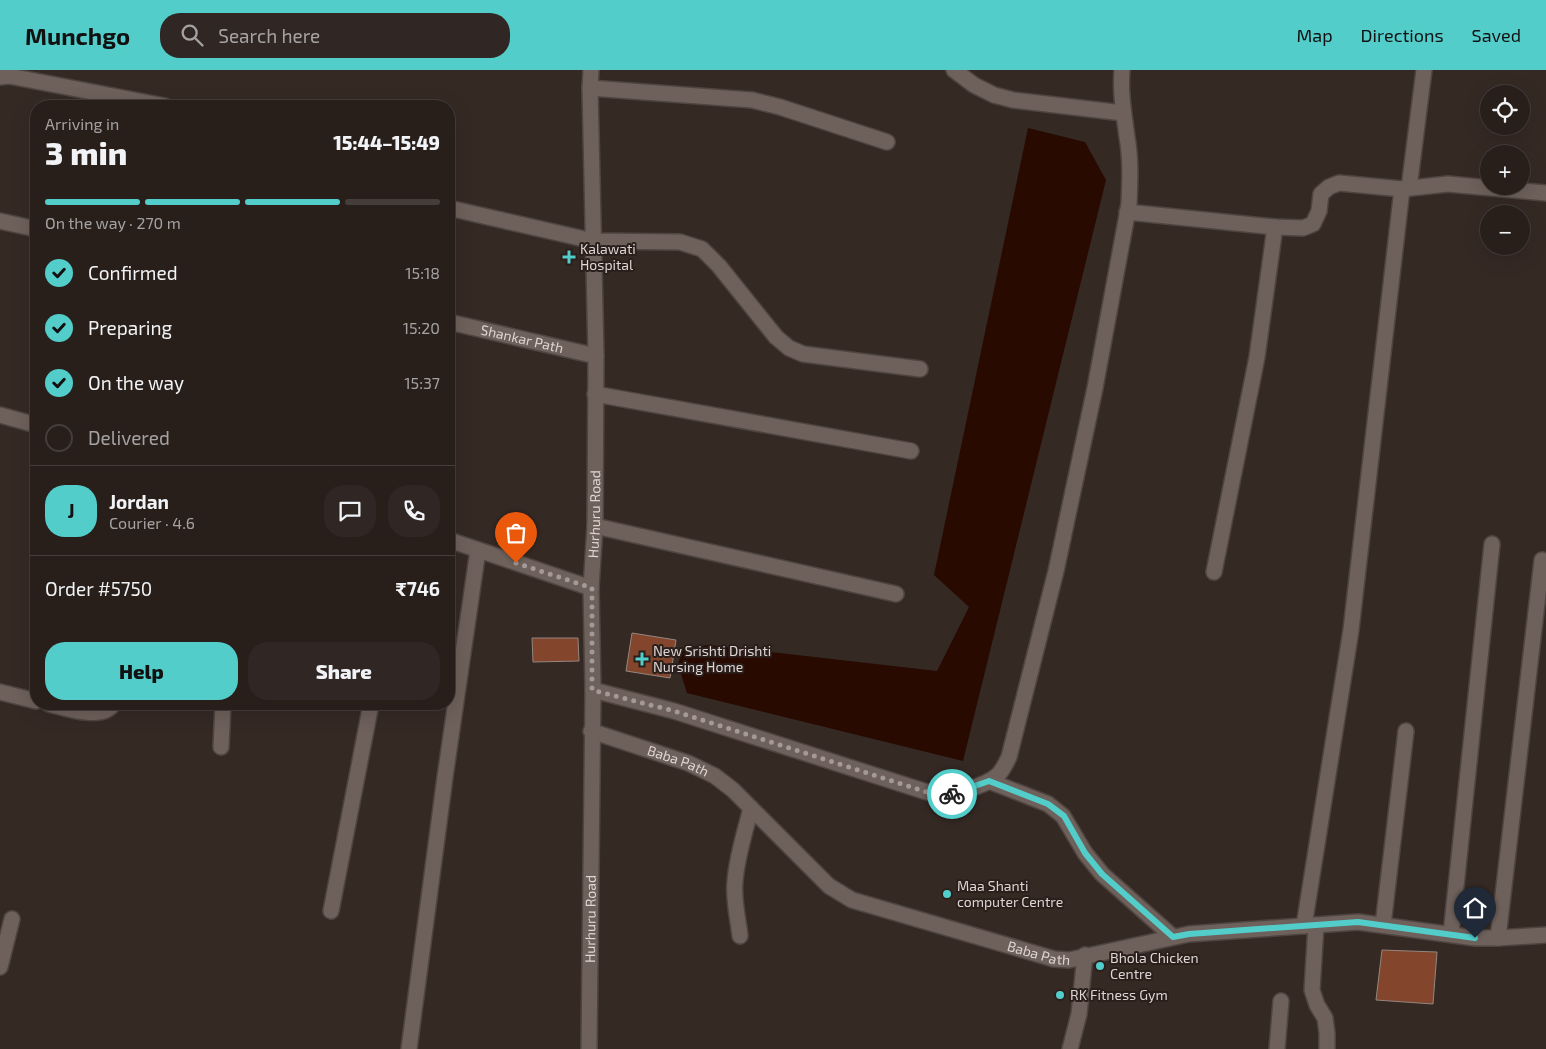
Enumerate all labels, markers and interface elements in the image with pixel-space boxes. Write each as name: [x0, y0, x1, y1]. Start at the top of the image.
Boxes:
search box: [160, 13, 510, 58]
text: Munchgo: [25, 21, 130, 50]
icon: search: [178, 21, 206, 49]
text: Search here: [218, 24, 320, 47]
text: Map: [1296, 24, 1333, 46]
text: Directions: [1361, 24, 1444, 46]
text: Saved: [1472, 24, 1521, 46]
map controls: [1480, 85, 1530, 255]
button: locate: [1480, 85, 1530, 135]
text: Arriving in: [45, 114, 119, 133]
text: 15:44–15:49: [333, 131, 440, 154]
text: 3 min: [45, 133, 127, 171]
button: +: [1480, 145, 1530, 195]
button: −: [1480, 205, 1530, 255]
text: On the way · 270 m: [45, 213, 181, 232]
place label: Kalawati Hospital: [580, 240, 636, 273]
marker: Kalawati Hospital: [562, 250, 576, 264]
icon: check: [45, 259, 73, 287]
text: Confirmed: [88, 261, 178, 284]
text: 15:18: [405, 263, 440, 282]
icon: check: [45, 314, 73, 342]
text: Preparing: [88, 316, 172, 339]
text: 15:20: [403, 318, 440, 337]
street label: Shankar Path: [479, 321, 565, 356]
icon: check: [45, 369, 73, 397]
text: On the way: [88, 371, 184, 394]
text: 15:37: [404, 373, 440, 392]
text: Delivered: [88, 426, 170, 449]
street label: Hurhuru Road: [584, 470, 603, 559]
button: chat: [324, 485, 376, 537]
button: phone: [388, 485, 440, 537]
text: Jordan: [109, 490, 169, 513]
text: J: [67, 499, 75, 522]
pin: [495, 512, 537, 563]
text: Courier · 4.6: [109, 513, 195, 532]
icon: bag: [502, 519, 530, 547]
text: Order #5750: [45, 577, 152, 600]
text: ₹746: [395, 577, 440, 600]
button: Help: [45, 642, 238, 700]
button: Share: [248, 642, 440, 700]
place label: New Srishti Drishti Nursing Home: [653, 642, 771, 675]
marker: New Srishti Drishti Nursing Home: [635, 652, 649, 666]
street label: Baba Path: [645, 741, 712, 780]
courier: [927, 769, 977, 819]
icon: bike: [938, 780, 966, 808]
street label: Hurhuru Road: [581, 875, 599, 963]
place label: Maa Shanti computer Centre: [957, 877, 1063, 910]
pin: [1454, 887, 1496, 938]
marker: Maa Shanti computer Centre: [941, 888, 953, 900]
icon: home: [1461, 894, 1489, 922]
street label: Baba Path: [1005, 937, 1071, 968]
place label: Bhola Chicken Centre: [1110, 949, 1199, 982]
marker: Bhola Chicken Centre: [1094, 960, 1106, 972]
place label: RK Fitness Gym: [1070, 986, 1168, 1003]
marker: RK Fitness Gym: [1054, 989, 1066, 1001]

